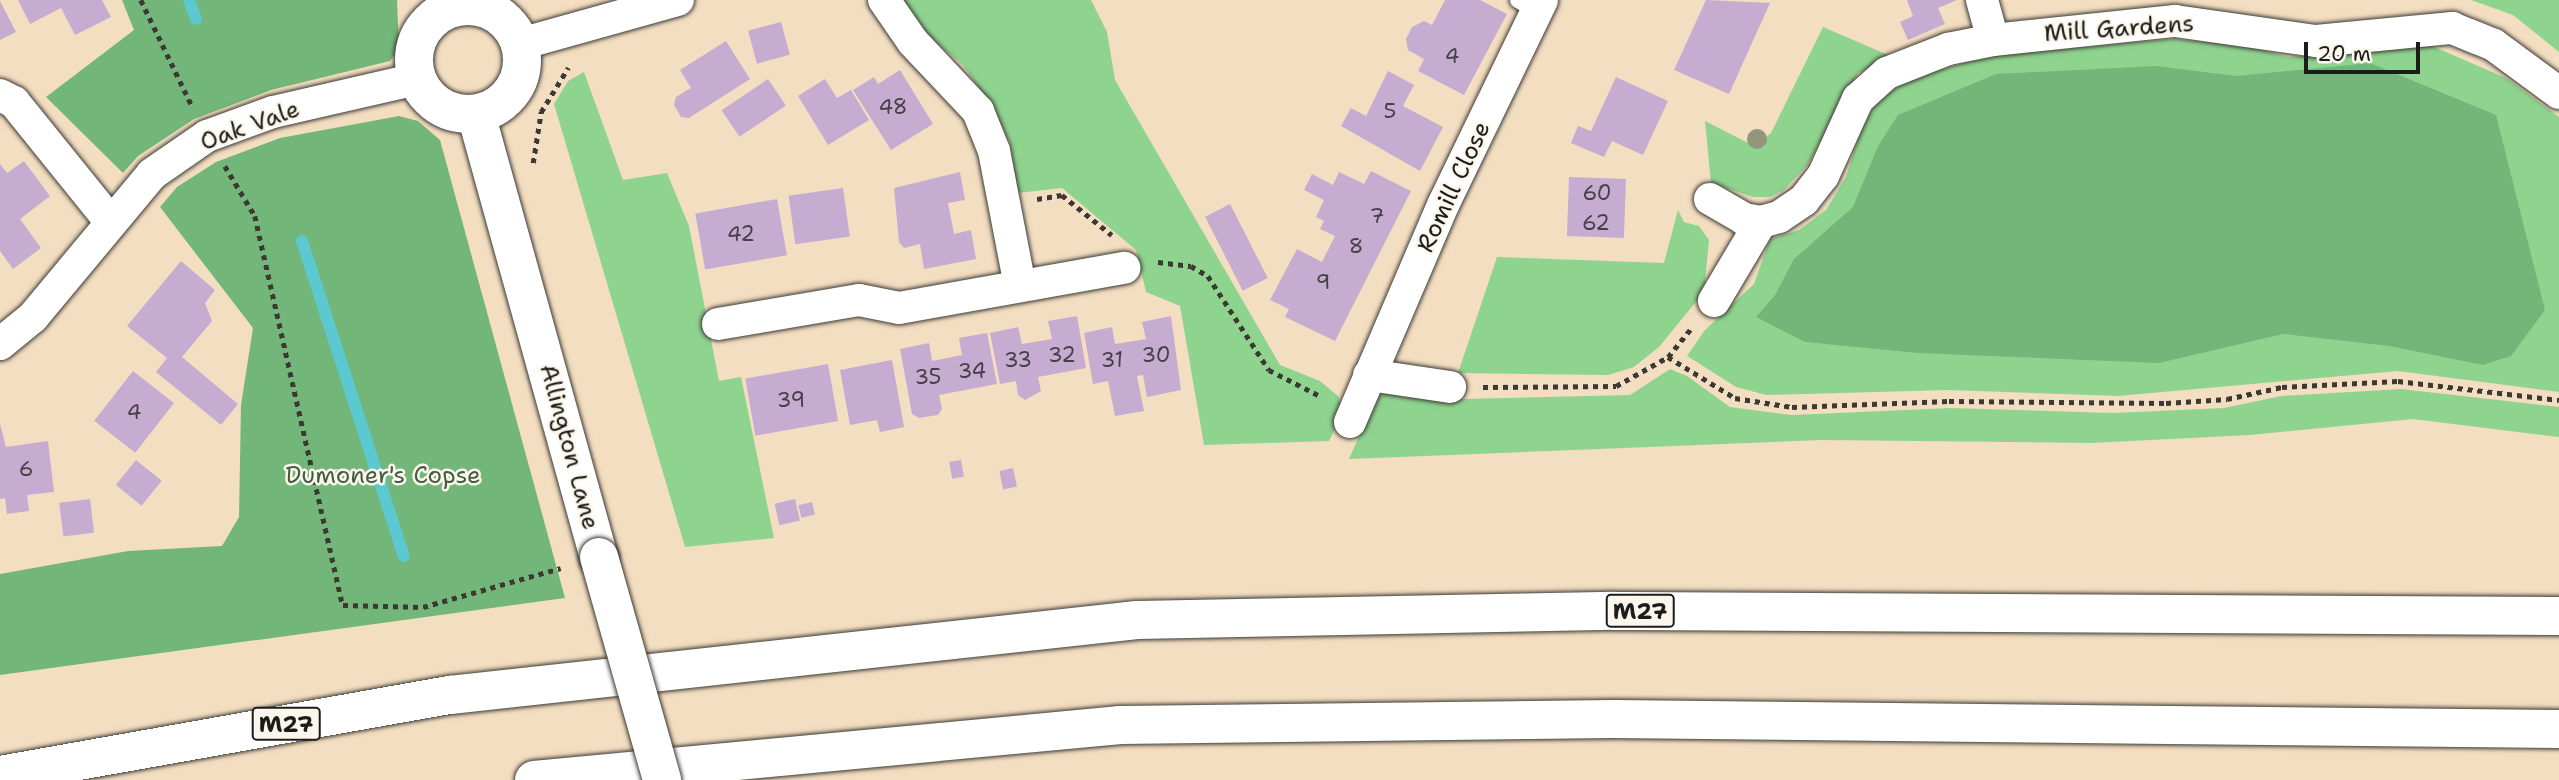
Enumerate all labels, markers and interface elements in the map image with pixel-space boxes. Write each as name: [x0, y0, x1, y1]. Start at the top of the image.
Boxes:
street label: Mill Gardens: [2043, 9, 2195, 49]
scale bar: [2307, 28, 2422, 72]
text: 20 m: [2317, 40, 2371, 68]
house number: 4: [1445, 43, 1459, 69]
house number: 48: [879, 94, 907, 120]
street label: Oak Vale: [196, 95, 304, 157]
house number: 5: [1384, 98, 1396, 124]
street label: Romill Close: [1411, 117, 1497, 257]
house number: 60: [1583, 180, 1611, 206]
house number: 7: [1370, 203, 1384, 229]
house number: 62: [1582, 210, 1610, 236]
house number: 42: [727, 221, 755, 247]
house number: 8: [1349, 233, 1363, 259]
house number: 9: [1316, 269, 1330, 295]
house number: 32: [1048, 342, 1076, 368]
house number: 30: [1141, 342, 1171, 368]
house number: 33: [1004, 347, 1032, 373]
house number: 31: [1101, 347, 1123, 373]
house number: 34: [958, 358, 986, 384]
street label: Allington Lane: [533, 361, 605, 533]
house number: 35: [915, 364, 941, 390]
house number: 39: [777, 387, 805, 413]
house number: 4: [127, 399, 141, 425]
house number: 6: [19, 456, 33, 482]
park label: Dumoner's Copse: [286, 462, 480, 490]
road number: M27: [1605, 592, 1675, 631]
road number: M27: [251, 704, 321, 744]

